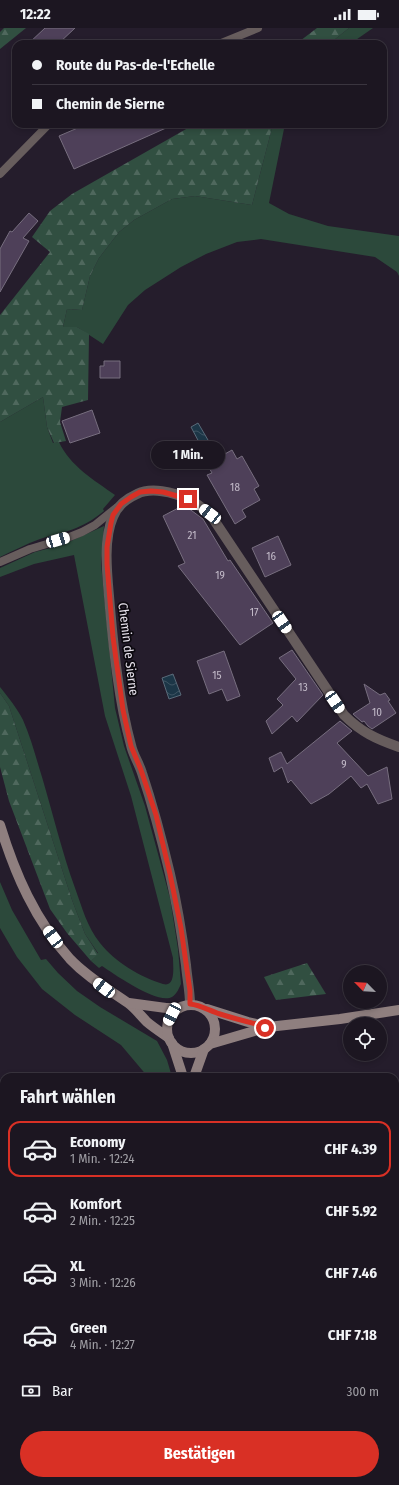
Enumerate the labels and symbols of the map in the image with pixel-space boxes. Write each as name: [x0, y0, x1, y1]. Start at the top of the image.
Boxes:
callout: 1 Min.: [151, 441, 225, 469]
house number: 18: [230, 481, 240, 494]
route end: [179, 490, 197, 508]
car: [197, 502, 223, 526]
house number: 21: [188, 529, 196, 542]
car: [45, 531, 71, 549]
house number: 16: [266, 550, 276, 563]
house number: 19: [215, 569, 225, 582]
street label: Chemin de Sierne: [115, 602, 142, 696]
house number: 17: [250, 606, 259, 619]
car: [270, 609, 294, 635]
house number: 15: [212, 669, 222, 682]
house number: 13: [298, 681, 308, 694]
car: [323, 689, 347, 715]
house number: 10: [372, 706, 382, 719]
house number: 9: [341, 758, 347, 771]
car: [41, 924, 65, 950]
north arrow: [343, 965, 387, 1009]
car: [91, 976, 117, 1000]
car: [161, 1001, 183, 1027]
route start: [256, 1019, 274, 1037]

